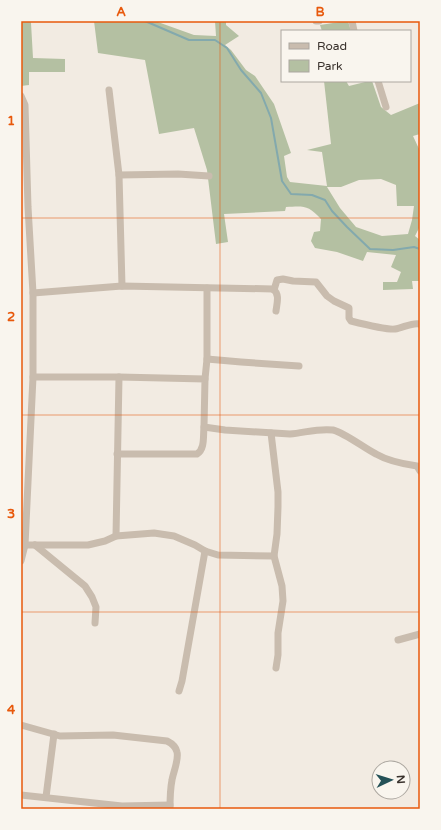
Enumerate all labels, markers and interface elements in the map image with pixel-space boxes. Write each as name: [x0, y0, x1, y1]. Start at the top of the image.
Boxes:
text: A: [116, 4, 126, 20]
text: B: [315, 4, 325, 20]
legend: [281, 30, 411, 82]
text: Road: [317, 39, 347, 53]
text: Park: [317, 59, 343, 73]
text: 1: [7, 113, 15, 129]
text: 2: [7, 309, 15, 325]
text: 3: [7, 506, 15, 522]
text: 4: [7, 702, 16, 718]
north arrow: [371, 760, 411, 800]
text: N: [394, 774, 407, 784]

